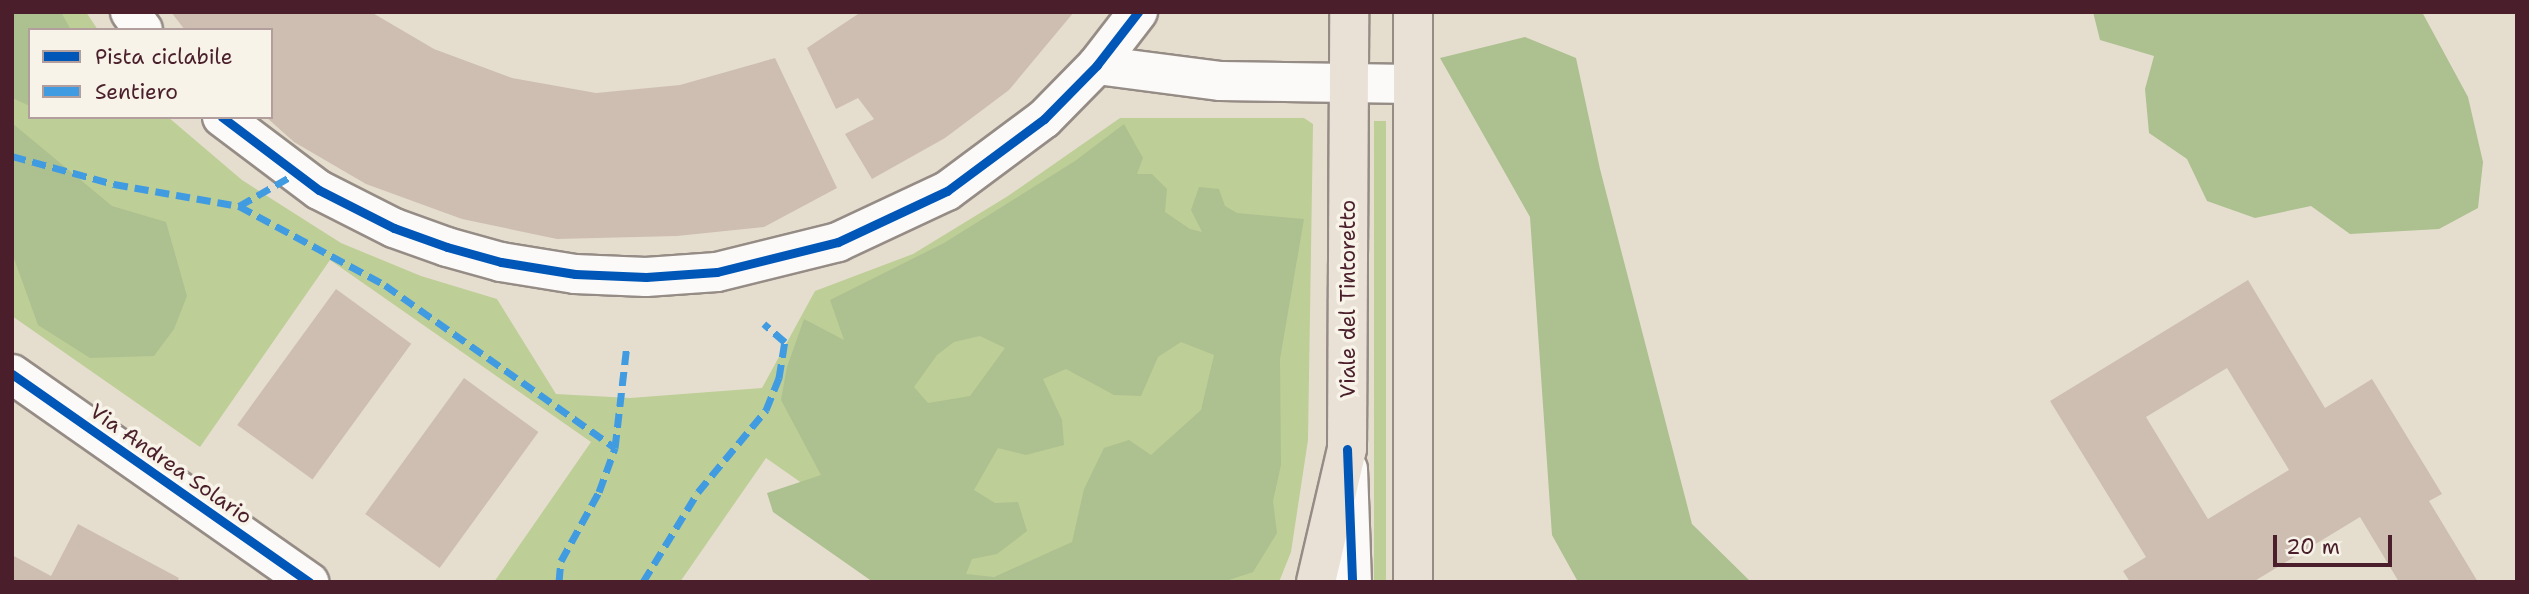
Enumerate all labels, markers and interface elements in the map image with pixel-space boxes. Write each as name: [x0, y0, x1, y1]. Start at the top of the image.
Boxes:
legend: [28, 28, 273, 119]
text: Pista ciclabile: [95, 43, 233, 71]
text: Sentiero: [95, 78, 178, 106]
street label: Viale del Tintoretto: [1335, 200, 1361, 398]
street label: Via Andrea Solario: [85, 399, 257, 529]
scale bar: [2277, 520, 2396, 564]
text: 20 m: [2286, 533, 2340, 561]

